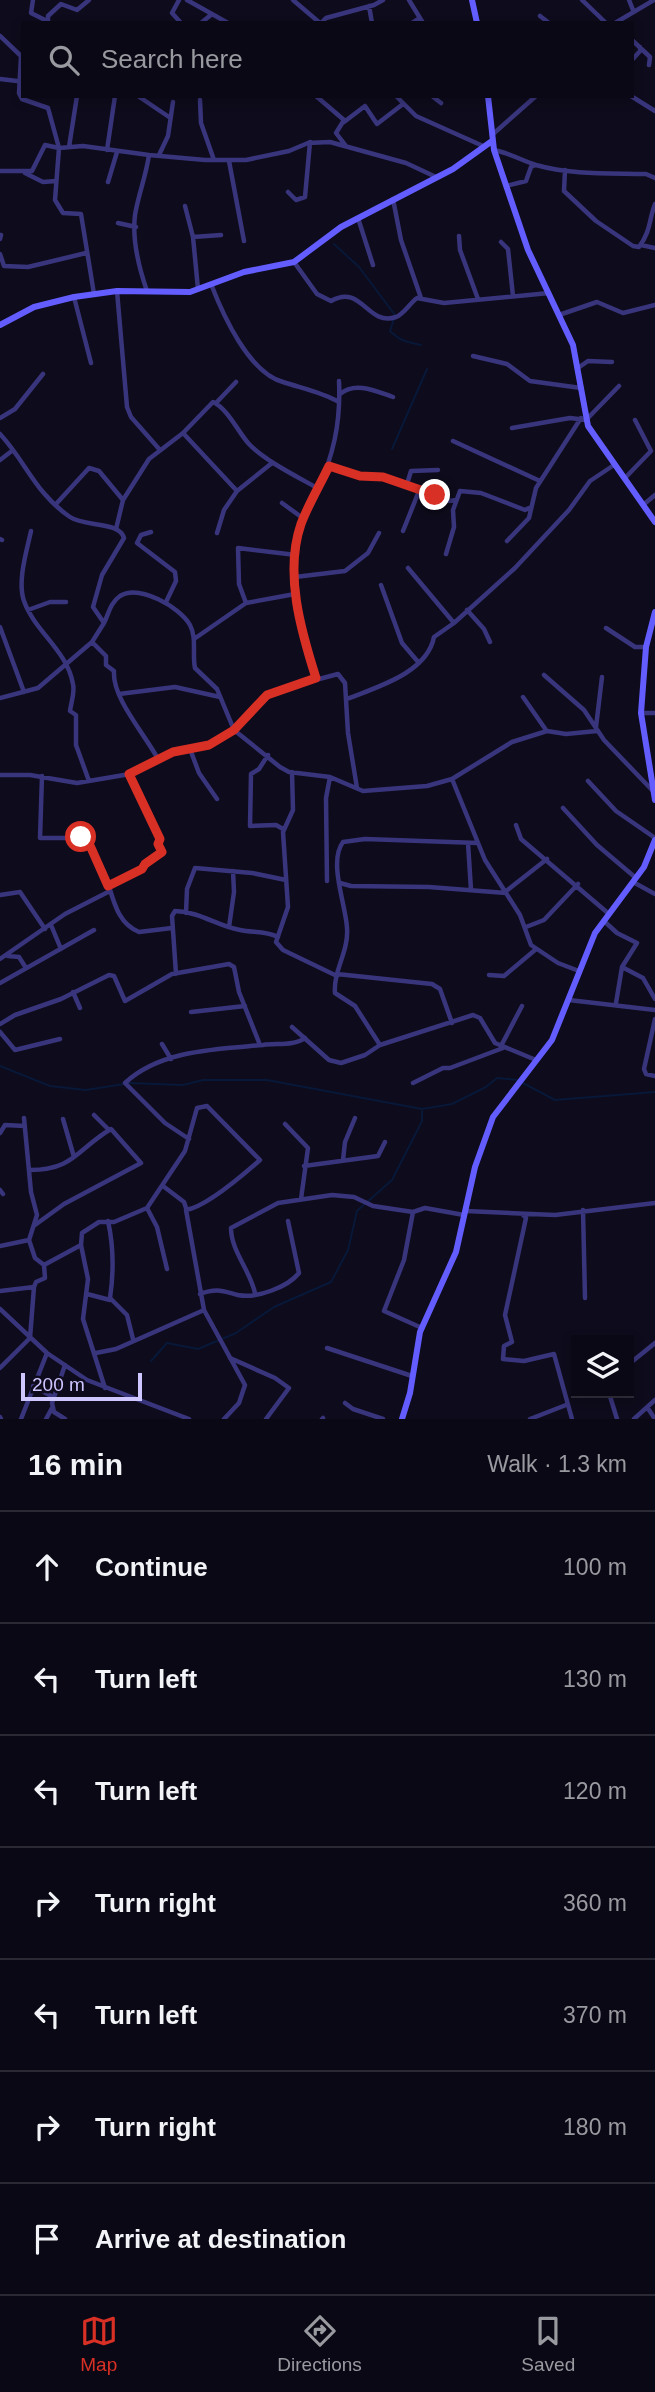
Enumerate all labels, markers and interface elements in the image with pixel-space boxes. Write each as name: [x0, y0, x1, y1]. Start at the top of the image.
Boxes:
search box: [21, 21, 634, 98]
icon: search: [45, 41, 83, 79]
text: Search here: [101, 44, 243, 74]
route end: [419, 479, 450, 510]
route start: [65, 821, 96, 852]
map controls: [571, 1335, 634, 1398]
button: layers: [571, 1335, 634, 1398]
scale bar: [21, 1370, 142, 1402]
text: 200 m: [32, 1374, 85, 1395]
text: 16 min: [28, 1448, 123, 1481]
text: Walk · 1.3 km: [487, 1451, 627, 1477]
icon: ahead: [28, 1548, 66, 1586]
text: Continue: [95, 1552, 208, 1582]
text: 100 m: [563, 1554, 627, 1580]
icon: left: [28, 1660, 66, 1698]
text: Turn left: [95, 1664, 197, 1694]
text: 130 m: [563, 1666, 627, 1692]
icon: left: [28, 1772, 66, 1810]
text: Turn left: [95, 1776, 197, 1806]
text: 120 m: [563, 1778, 627, 1804]
icon: right: [28, 1884, 66, 1922]
text: Turn right: [95, 1888, 216, 1918]
text: 360 m: [563, 1890, 627, 1916]
icon: left: [28, 1996, 66, 2034]
text: Turn left: [95, 2000, 197, 2030]
text: 370 m: [563, 2002, 627, 2028]
icon: right: [28, 2108, 66, 2146]
text: Turn right: [95, 2112, 216, 2142]
text: 180 m: [563, 2114, 627, 2140]
icon: arrive: [28, 2220, 66, 2258]
text: Arrive at destination: [95, 2224, 346, 2254]
tab: Map: [80, 2312, 118, 2376]
tab: Directions: [277, 2312, 362, 2376]
tab: Saved: [521, 2312, 575, 2376]

